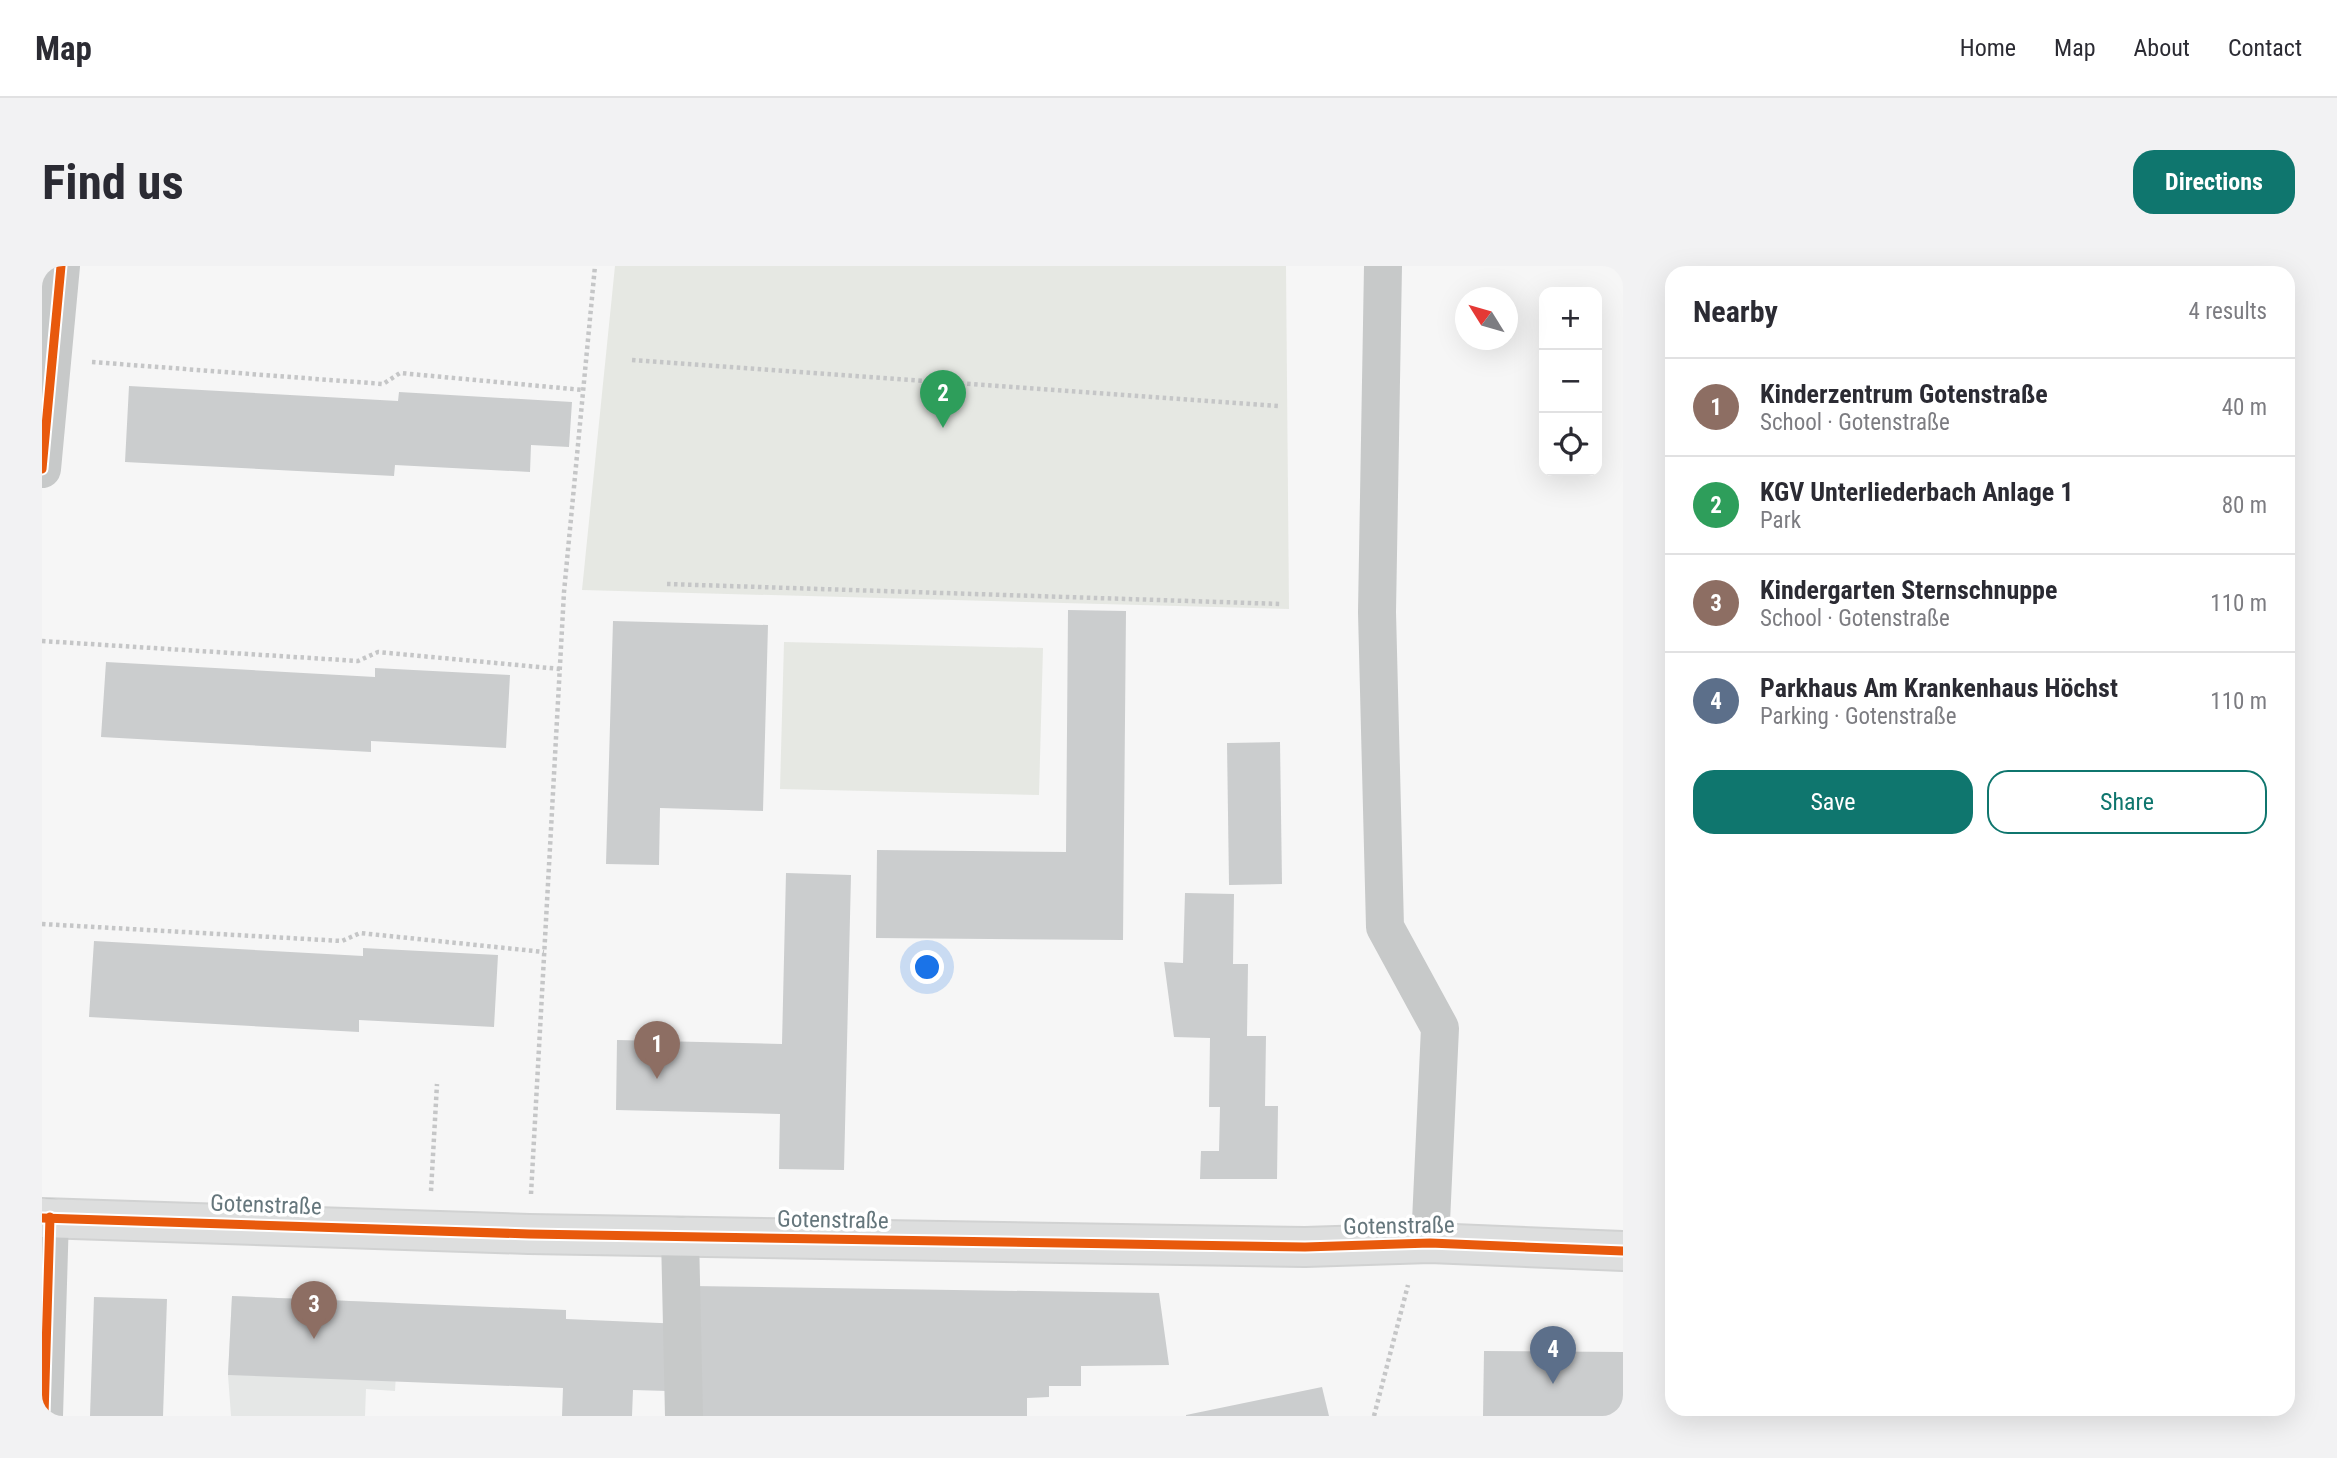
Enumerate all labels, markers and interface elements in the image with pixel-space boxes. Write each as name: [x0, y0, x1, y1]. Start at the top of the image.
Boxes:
text: Map: [35, 29, 92, 68]
text: Home: [1960, 34, 2016, 62]
text: Map: [2054, 34, 2096, 62]
text: About: [2134, 34, 2190, 62]
text: Contact: [2228, 34, 2302, 62]
button: Directions: [2133, 150, 2295, 214]
text: Find us: [42, 154, 184, 211]
north arrow: [1455, 287, 1518, 350]
map controls: [1539, 287, 1602, 476]
button: +: [1539, 287, 1602, 350]
text: Nearby: [1693, 294, 1778, 329]
text: 4 results: [2189, 298, 2267, 325]
button: −: [1539, 350, 1602, 413]
pin: 2: [920, 370, 966, 428]
text: Kinderzentrum Gotenstraße: [1760, 379, 2048, 409]
text: 1: [1710, 394, 1722, 421]
text: 40 m: [2222, 394, 2267, 421]
text: School · Gotenstraße: [1760, 409, 1950, 436]
button: locate: [1539, 413, 1602, 476]
text: KGV Unterliederbach Anlage 1: [1760, 477, 2073, 507]
text: 2: [1710, 492, 1722, 519]
text: 80 m: [2222, 492, 2267, 519]
text: Park: [1760, 507, 1801, 534]
text: Kindergarten Sternschnuppe: [1760, 575, 2057, 605]
text: 3: [1710, 590, 1722, 617]
text: 110 m: [2210, 590, 2267, 617]
text: School · Gotenstraße: [1760, 605, 1950, 632]
text: Parkhaus Am Krankenhaus Höchst: [1760, 673, 2118, 703]
text: 4: [1710, 688, 1722, 715]
text: 110 m: [2210, 688, 2267, 715]
text: Parking · Gotenstraße: [1760, 703, 1956, 730]
button: Save: [1693, 770, 1973, 834]
button: Share: [1987, 770, 2267, 834]
your location: [910, 950, 944, 984]
pin: 1: [634, 1021, 680, 1079]
street label: Gotenstraße: [210, 1190, 322, 1220]
street label: Gotenstraße: [777, 1206, 889, 1234]
street label: Gotenstraße: [1343, 1212, 1455, 1240]
pin: 3: [291, 1281, 337, 1339]
pin: 4: [1530, 1326, 1576, 1384]

